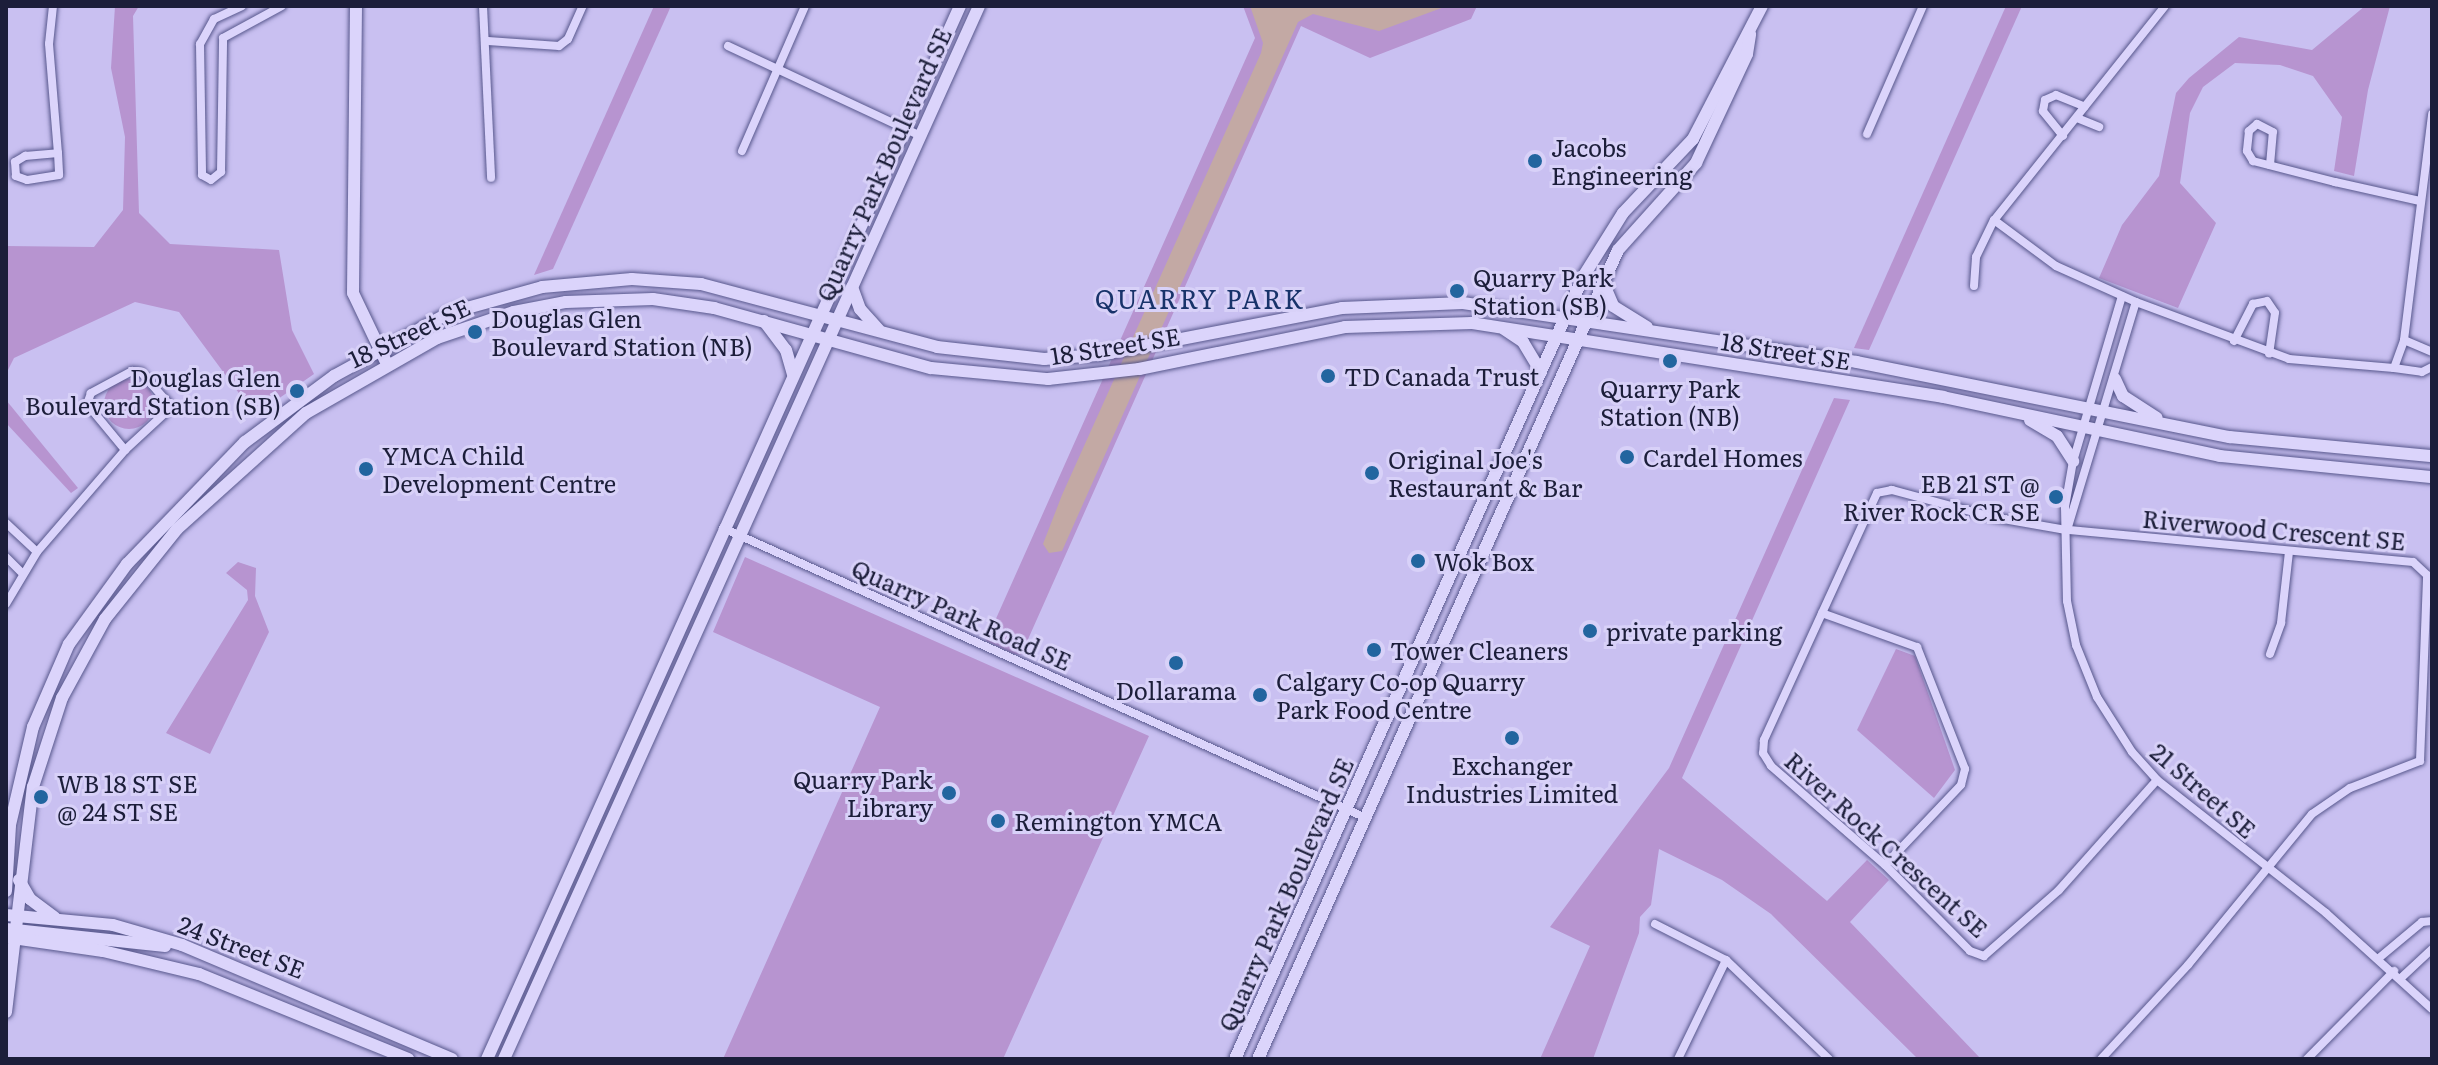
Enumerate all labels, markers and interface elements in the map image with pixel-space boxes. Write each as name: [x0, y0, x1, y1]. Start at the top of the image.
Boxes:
street label: Quarry Park Boulevard SE: [810, 23, 956, 305]
place label: Jacobs Engineering: [1551, 133, 1693, 189]
marker: Jacobs Engineering: [1526, 152, 1544, 170]
place label: Quarry Park Station (SB): [1473, 263, 1613, 319]
district label: QUARRY PARK: [1095, 282, 1305, 314]
marker: Quarry Park Station (SB): [1448, 282, 1466, 300]
street label: 18 Street SE: [344, 291, 474, 373]
place label: Douglas Glen Boulevard Station (NB): [491, 304, 753, 360]
street label: 18 Street SE: [1048, 321, 1182, 369]
marker: Douglas Glen Boulevard Station (NB): [466, 323, 484, 341]
street label: 18 Street SE: [1719, 326, 1853, 374]
marker: Quarry Park Station (NB): [1661, 352, 1679, 370]
place label: TD Canada Trust: [1344, 362, 1539, 390]
place label: Douglas Glen Boulevard Station (SB): [25, 363, 281, 419]
marker: TD Canada Trust: [1319, 367, 1337, 385]
place label: Quarry Park Station (NB): [1600, 374, 1740, 430]
marker: Douglas Glen Boulevard Station (SB): [288, 382, 306, 400]
place label: YMCA Child Development Centre: [382, 441, 616, 497]
place label: Cardel Homes: [1643, 443, 1803, 471]
place label: Original Joe's Restaurant & Bar: [1388, 445, 1582, 501]
marker: Cardel Homes: [1618, 448, 1636, 466]
marker: YMCA Child Development Centre: [357, 460, 375, 478]
marker: Original Joe's Restaurant & Bar: [1363, 464, 1381, 482]
place label: EB 21 ST @ River Rock CR SE: [1843, 469, 2040, 525]
marker: EB 21 ST @ River Rock CR SE: [2047, 488, 2065, 506]
street label: Riverwood Crescent SE: [2141, 503, 2407, 555]
place label: Wok Box: [1434, 547, 1534, 575]
marker: Wok Box: [1409, 552, 1427, 570]
street label: Quarry Park Road SE: [848, 553, 1076, 675]
place label: private parking: [1606, 617, 1782, 645]
marker: private parking: [1581, 622, 1599, 640]
place label: Tower Cleaners: [1390, 636, 1568, 664]
marker: Tower Cleaners: [1365, 641, 1383, 659]
marker: Dollarama: [1167, 654, 1185, 672]
place label: Calgary Co-op Quarry Park Food Centre: [1276, 667, 1525, 723]
place label: Dollarama: [1115, 676, 1237, 704]
marker: Calgary Co-op Quarry Park Food Centre: [1251, 686, 1269, 704]
marker: Exchanger Industries Limited: [1503, 729, 1521, 747]
street label: 21 Street SE: [2146, 737, 2262, 843]
street label: River Rock Crescent SE: [1780, 745, 1994, 943]
place label: Exchanger Industries Limited: [1406, 751, 1618, 807]
street label: Quarry Park Boulevard SE: [1212, 753, 1358, 1035]
place label: Quarry Park Library: [793, 765, 933, 821]
place label: WB 18 ST SE @ 24 ST SE: [57, 769, 198, 825]
marker: Quarry Park Library: [940, 784, 958, 802]
marker: WB 18 ST SE @ 24 ST SE: [32, 788, 50, 806]
place label: Remington YMCA: [1014, 807, 1222, 835]
marker: Remington YMCA: [989, 812, 1007, 830]
street label: 24 Street SE: [175, 909, 309, 983]

